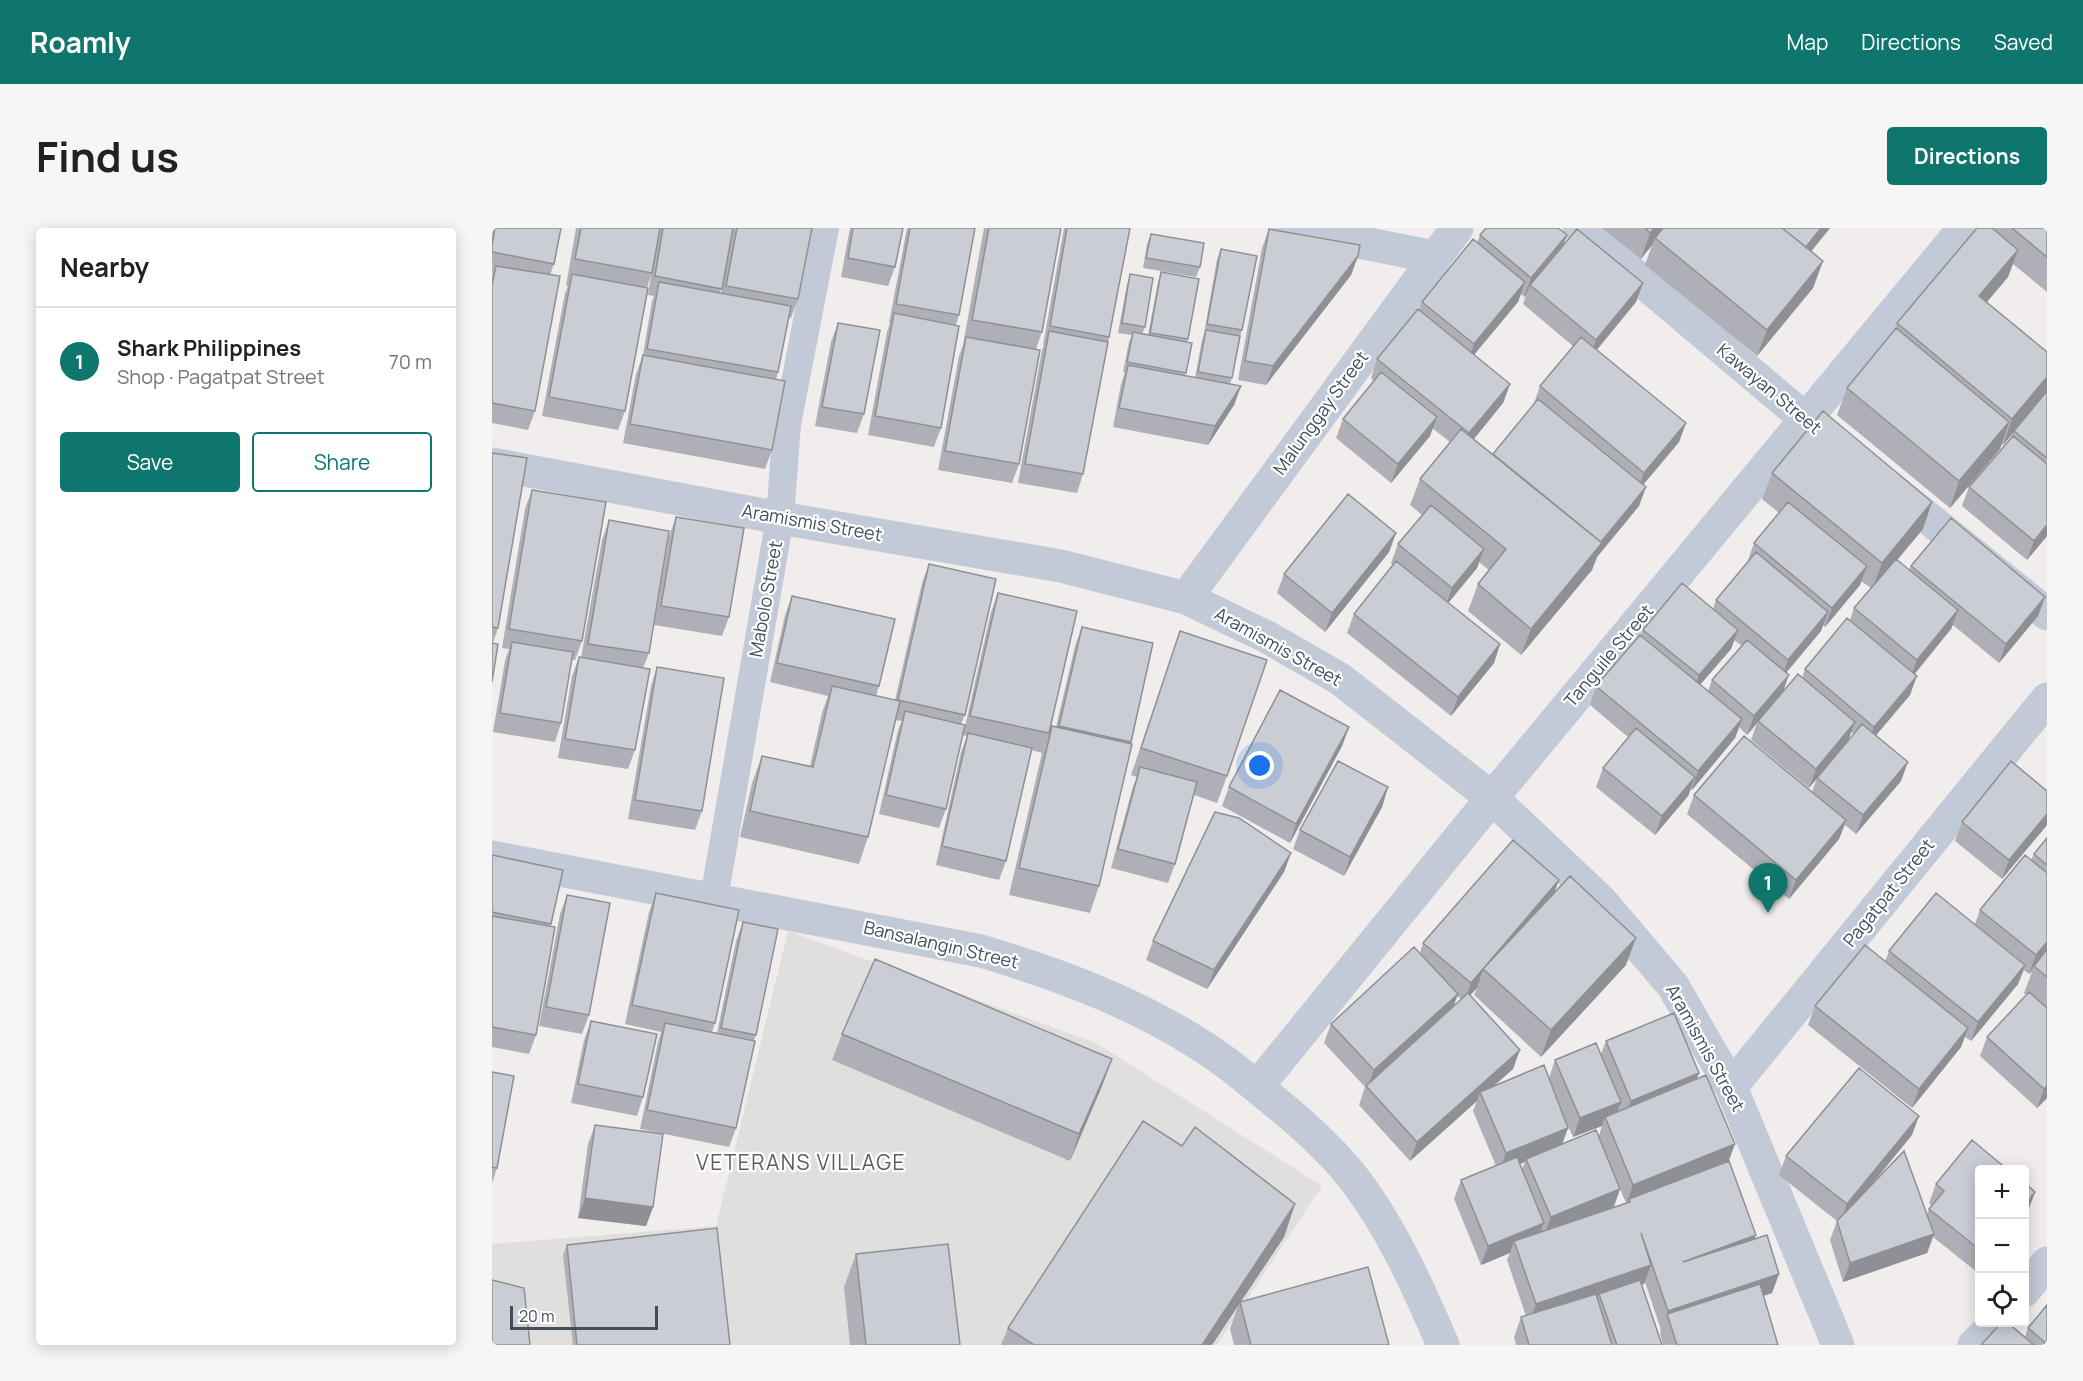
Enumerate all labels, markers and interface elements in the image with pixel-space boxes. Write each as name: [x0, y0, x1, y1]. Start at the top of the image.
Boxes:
text: Roamly: [30, 23, 131, 61]
text: Map: [1787, 28, 1828, 56]
text: Directions: [1861, 28, 1961, 56]
text: Saved: [1994, 28, 2053, 56]
text: Find us: [36, 127, 179, 185]
button: Directions: [1887, 127, 2047, 185]
text: Nearby: [60, 249, 149, 285]
text: Shark Philippines: [117, 333, 301, 363]
street label: Kawayan Street: [1712, 337, 1827, 439]
street label: Malunggay Street: [1267, 346, 1373, 479]
text: 1: [75, 348, 84, 375]
text: 70 m: [389, 348, 432, 375]
text: Shop · Pagatpat Street: [117, 363, 325, 390]
button: Save: [60, 432, 240, 492]
button: Share: [252, 432, 432, 492]
street label: Aramismis Street: [740, 498, 884, 546]
street label: Mabolo Street: [743, 539, 787, 659]
street label: Tanguile Street: [1558, 599, 1658, 712]
street label: Aramismis Street: [1211, 601, 1346, 691]
your location: [1245, 751, 1274, 780]
street label: Pagatpat Street: [1837, 833, 1939, 951]
pin: 1: [1748, 864, 1788, 913]
street label: Bansalangin Street: [862, 915, 1021, 973]
street label: Aramismis Street: [1661, 980, 1751, 1115]
district label: VETERANS VILLAGE: [696, 1148, 906, 1176]
map controls: [1975, 1165, 2029, 1327]
button: +: [1975, 1165, 2029, 1219]
button: −: [1975, 1219, 2029, 1273]
button: locate: [1975, 1273, 2029, 1327]
scale bar: [510, 1303, 658, 1330]
text: 20 m: [519, 1305, 555, 1327]

